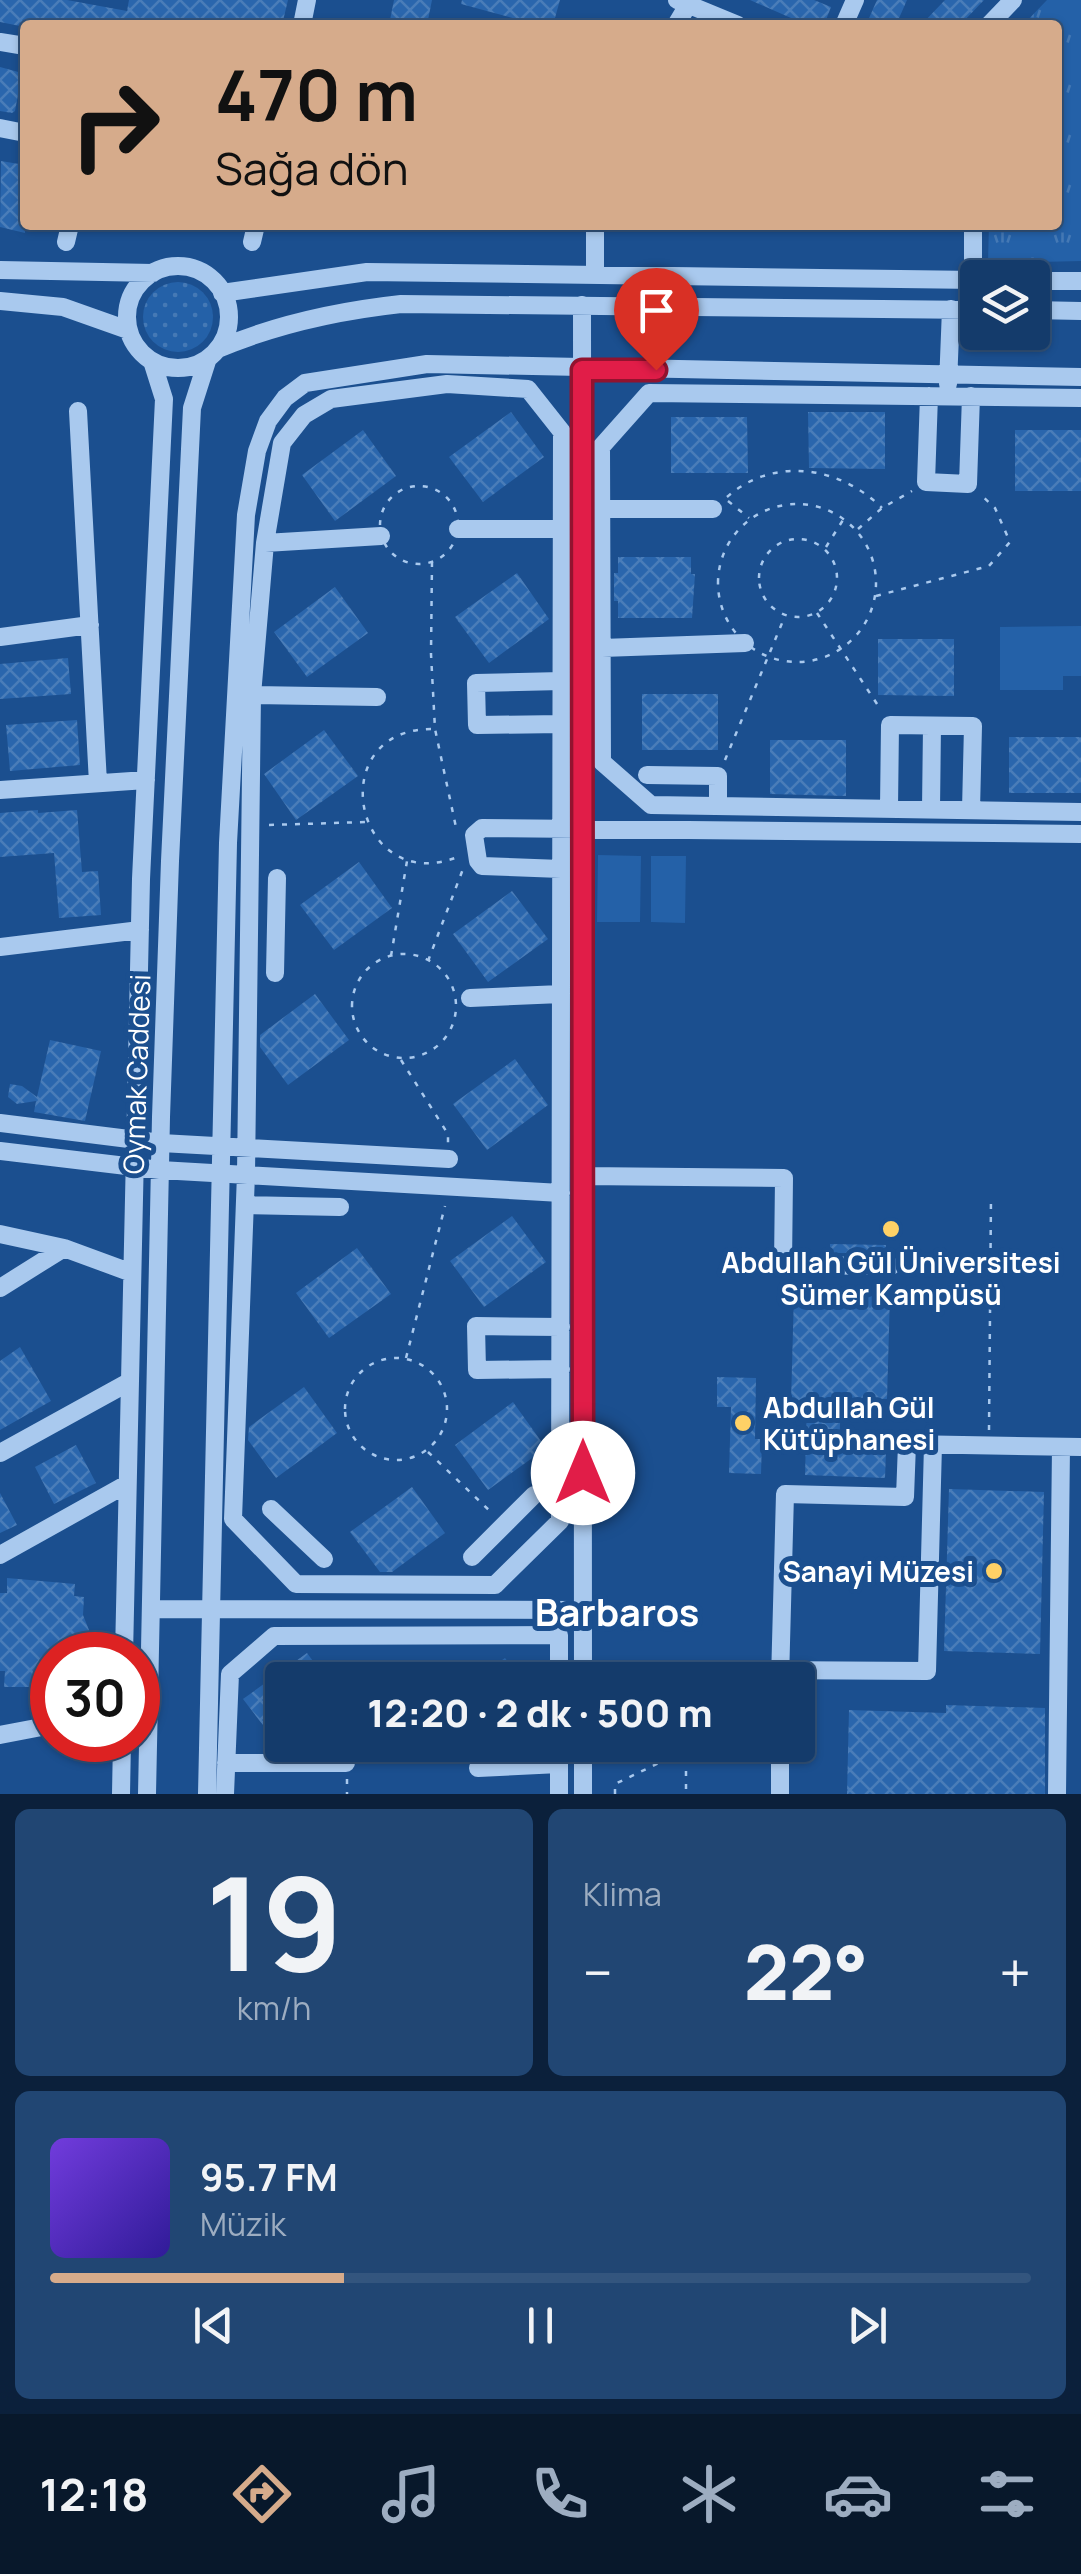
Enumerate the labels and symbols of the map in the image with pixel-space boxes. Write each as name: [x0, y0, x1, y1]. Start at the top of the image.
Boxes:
pin: [614, 268, 699, 371]
street label: Oymak Caddesi: [114, 973, 158, 1175]
marker: Abdullah Gül Üniversitesi Sümer Kampüsü: [880, 1218, 902, 1240]
place label: Abdullah Gül Üniversitesi Sümer Kampüsü: [721, 1243, 1061, 1313]
place label: Abdullah Gül Kütüphanesi: [763, 1388, 935, 1458]
marker: Abdullah Gül Kütüphanesi: [732, 1412, 754, 1434]
position arrow: [531, 1421, 635, 1525]
place label: Sanayi Müzesi: [782, 1552, 974, 1590]
marker: Sanayi Müzesi: [983, 1560, 1005, 1582]
district label: Barbaros: [535, 1585, 699, 1637]
speed limit sign: 30: [30, 1632, 160, 1762]

